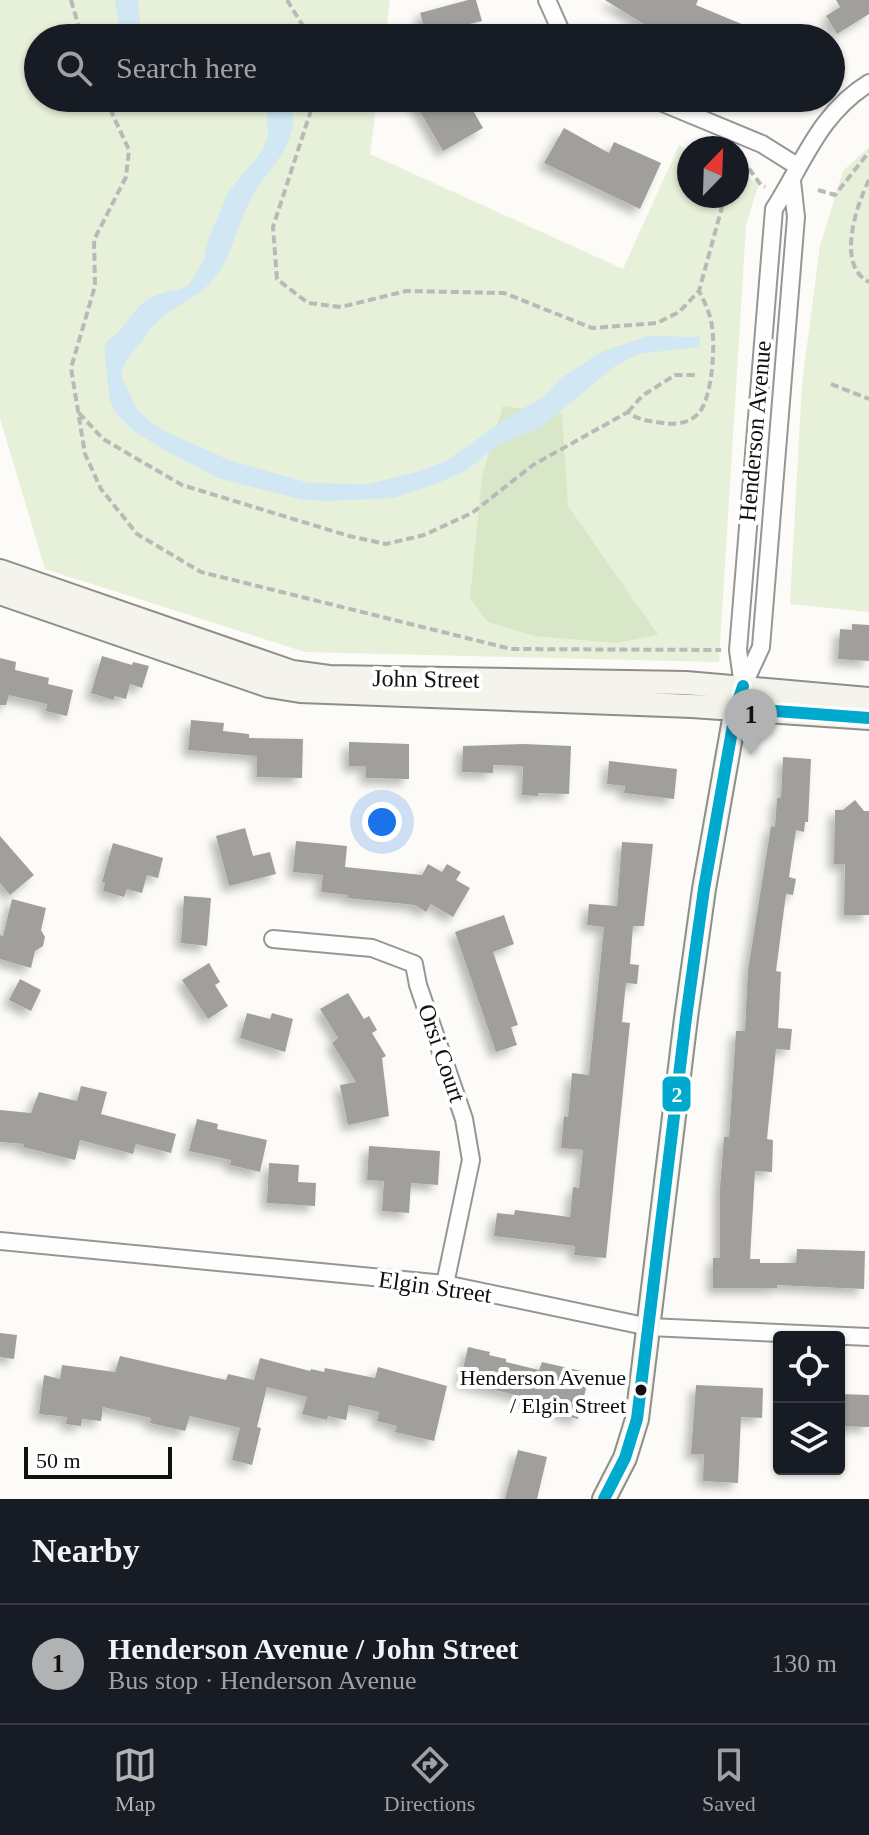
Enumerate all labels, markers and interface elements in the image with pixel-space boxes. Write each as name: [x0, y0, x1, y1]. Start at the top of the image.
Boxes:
search box: [24, 24, 845, 112]
icon: search: [52, 46, 96, 90]
text: Search here: [116, 51, 257, 84]
north arrow: [677, 136, 749, 208]
street label: Henderson Avenue: [734, 339, 776, 523]
street label: John Street: [372, 665, 480, 693]
pin: 1: [725, 689, 777, 755]
your location: [362, 802, 402, 842]
street label: Orsi Court: [413, 1001, 471, 1106]
line badge: 2: [661, 1075, 692, 1113]
text: 2: [672, 1082, 683, 1107]
street label: Elgin Street: [377, 1266, 494, 1308]
map controls: [773, 1331, 845, 1475]
button: locate: [773, 1331, 845, 1403]
place label: Henderson Avenue / Elgin Street: [460, 1365, 626, 1418]
marker: Henderson Avenue / Elgin Street: [633, 1382, 649, 1398]
button: layers: [773, 1403, 845, 1475]
scale bar: [24, 1443, 172, 1479]
text: 50 m: [36, 1448, 81, 1473]
text: Nearby: [32, 1532, 140, 1569]
text: Henderson Avenue / John Street: [108, 1632, 519, 1665]
text: 1: [52, 1649, 65, 1678]
text: 130 m: [771, 1649, 837, 1678]
text: Bus stop · Henderson Avenue: [108, 1666, 417, 1695]
tab: Map: [113, 1743, 157, 1817]
tab: Directions: [384, 1743, 475, 1817]
tab: Saved: [702, 1743, 756, 1817]

